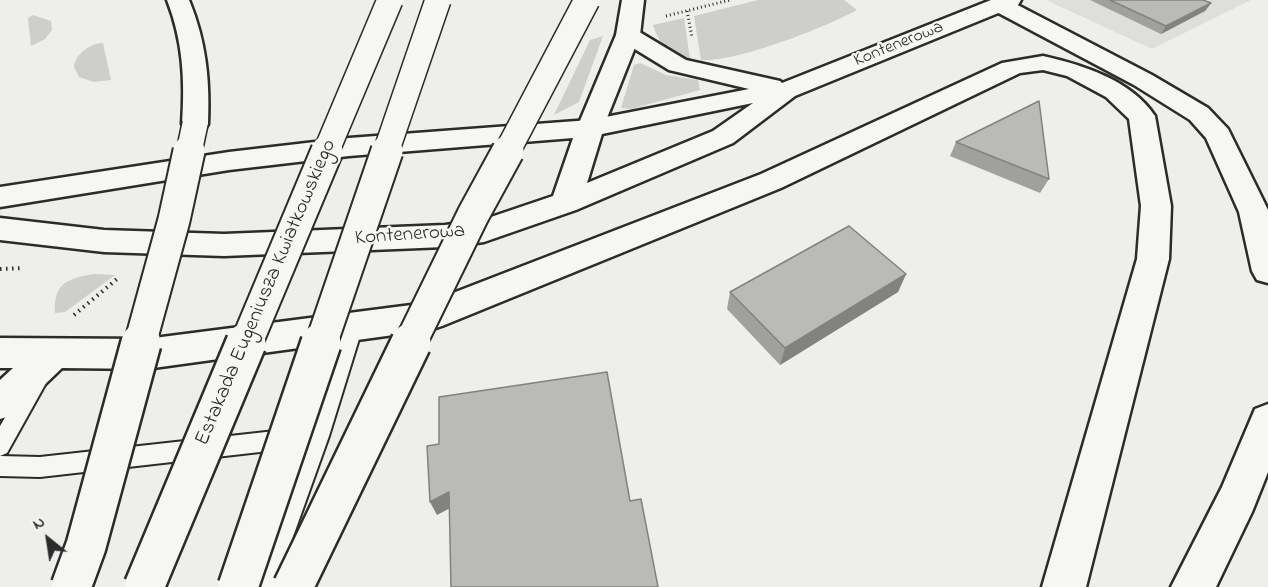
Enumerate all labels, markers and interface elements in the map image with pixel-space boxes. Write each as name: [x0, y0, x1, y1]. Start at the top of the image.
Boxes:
street label: Kontenerowa: [851, 17, 947, 73]
street label: Estakada Eugeniusza Kwiatkowskiego: [191, 136, 343, 450]
street label: Kontenerowa: [354, 220, 466, 252]
north arrow: [18, 509, 78, 569]
text: N: [28, 510, 50, 537]

